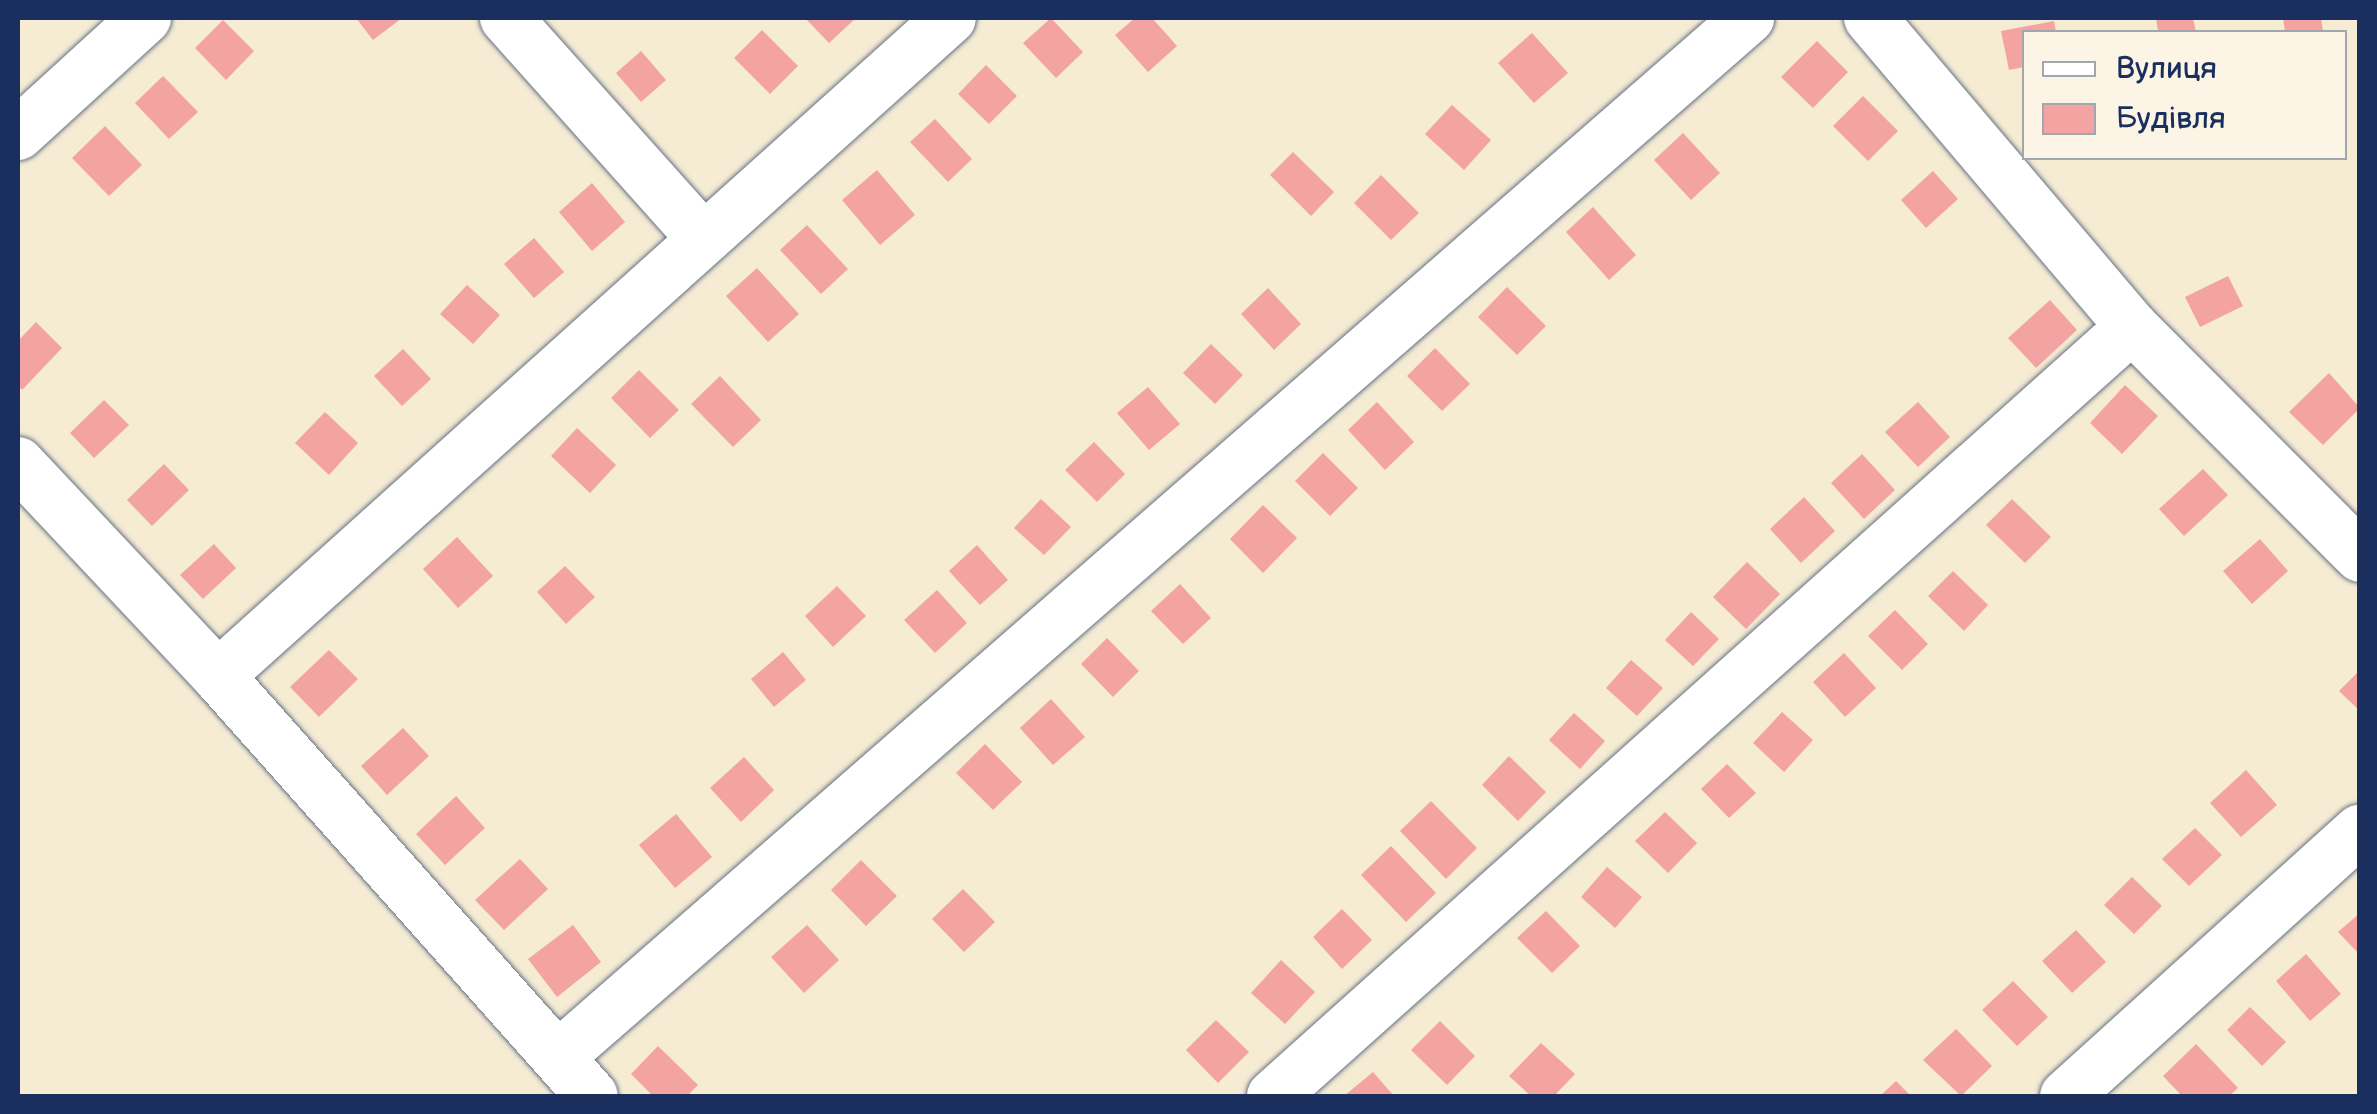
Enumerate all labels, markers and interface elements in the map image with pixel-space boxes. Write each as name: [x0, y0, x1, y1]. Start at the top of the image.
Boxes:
legend: [2022, 30, 2347, 160]
text: Вулиця: [2116, 51, 2217, 87]
text: Будівля: [2116, 101, 2226, 137]

